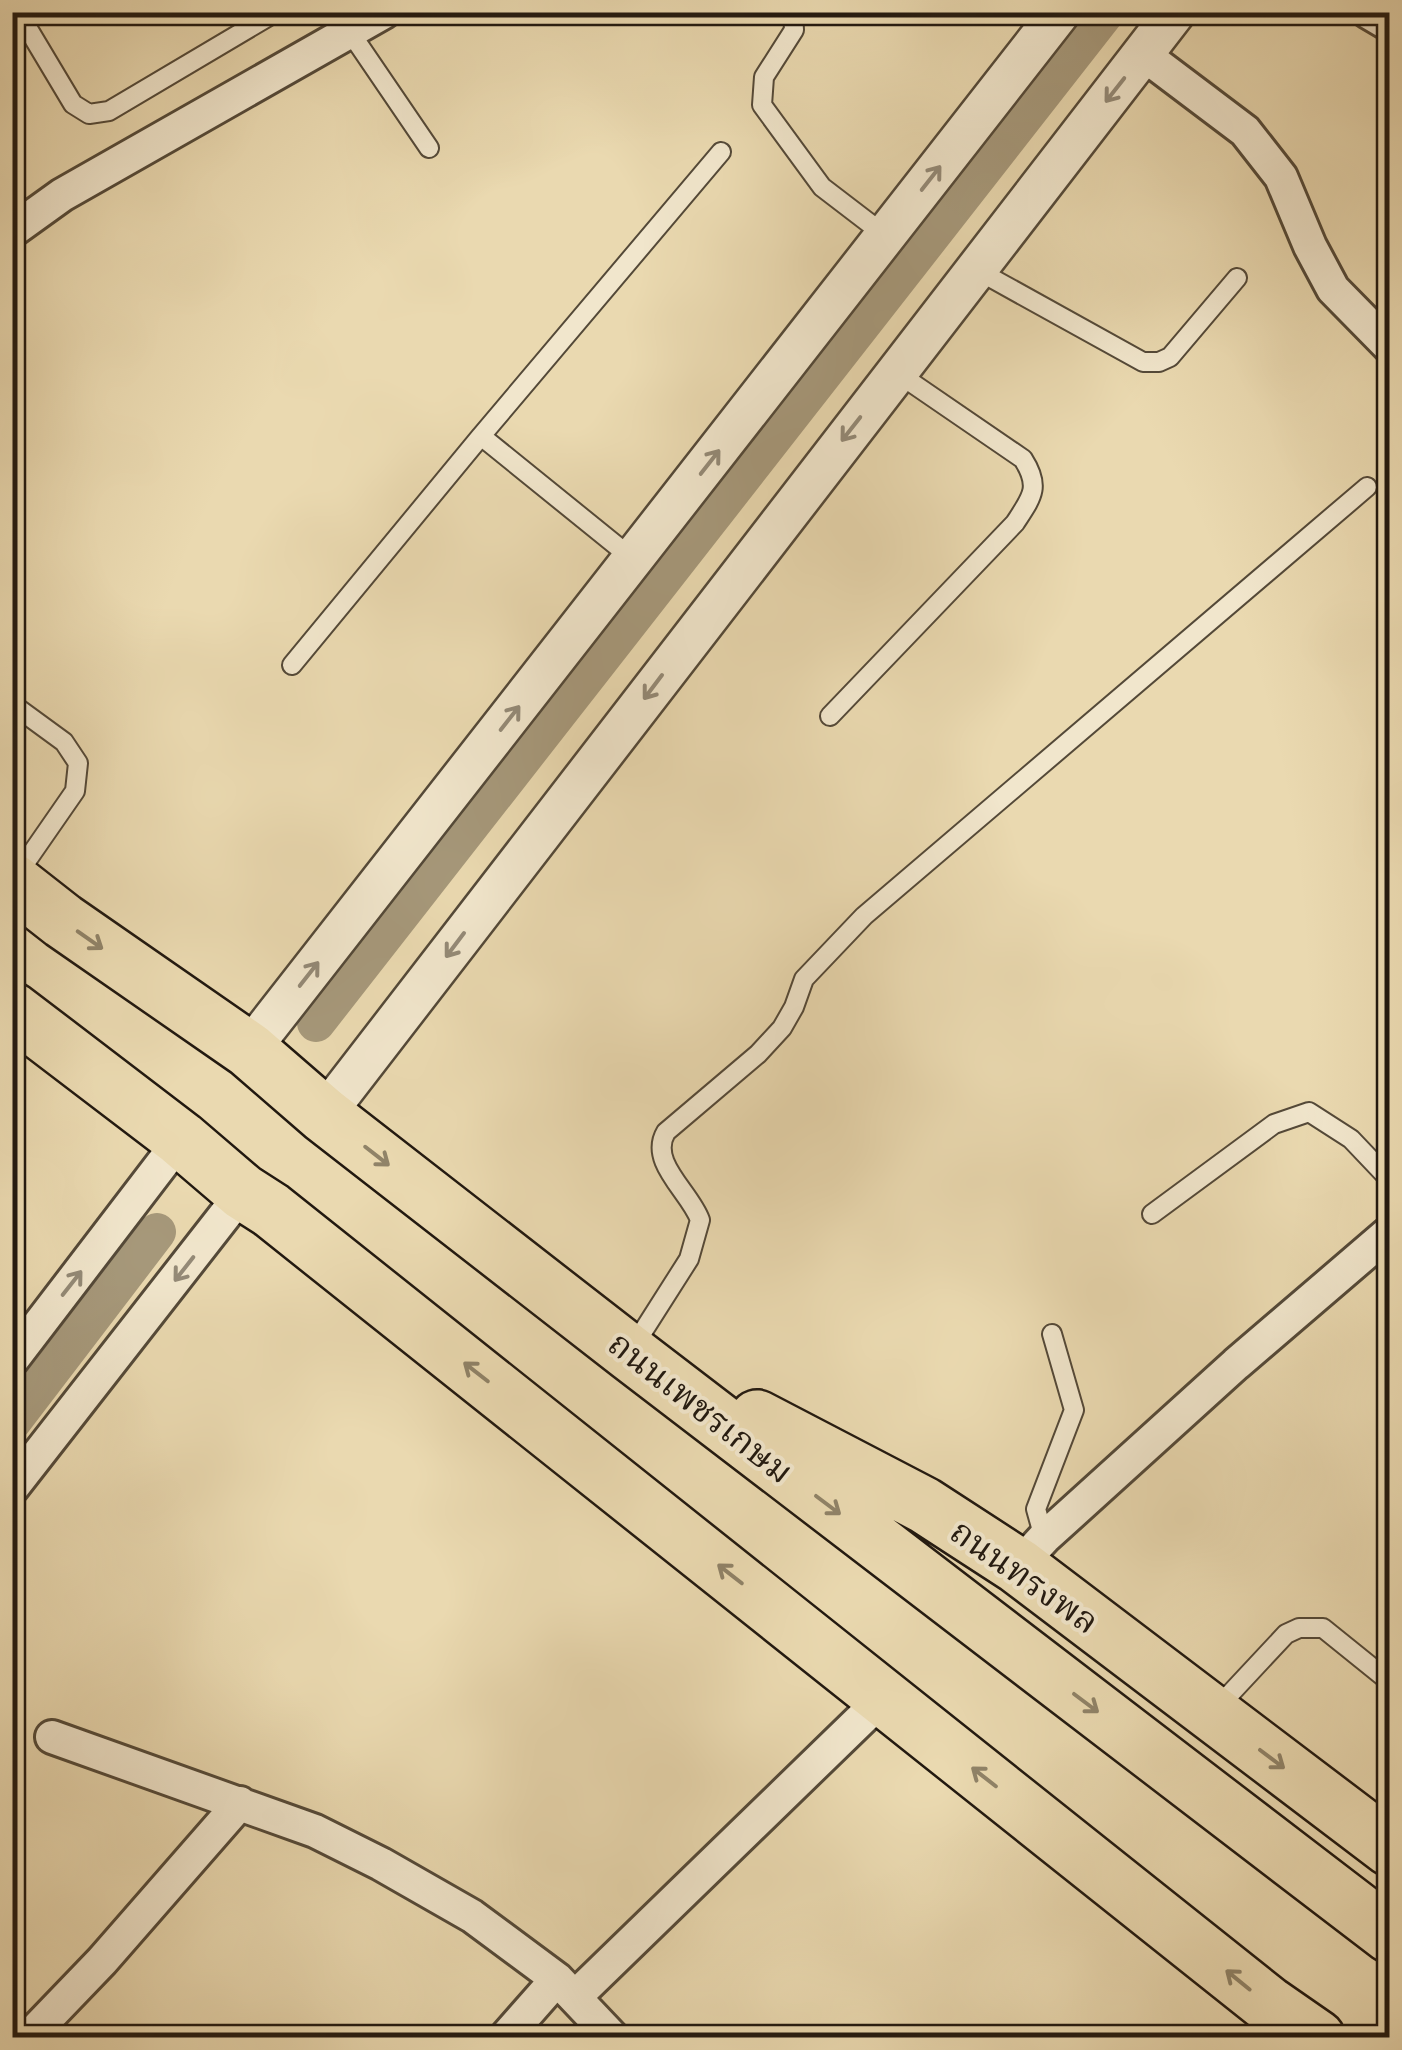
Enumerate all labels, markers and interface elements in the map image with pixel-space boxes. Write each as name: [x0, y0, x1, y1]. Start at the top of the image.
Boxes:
one-way arrow: [1104, 76, 1126, 102]
one-way arrow: [920, 166, 942, 192]
one-way arrow: [841, 415, 862, 442]
one-way arrow: [699, 450, 721, 476]
one-way arrow: [643, 673, 664, 700]
one-way arrow: [499, 705, 520, 732]
one-way arrow: [76, 929, 103, 950]
one-way arrow: [444, 931, 466, 957]
one-way arrow: [299, 961, 320, 988]
one-way arrow: [363, 1146, 390, 1167]
one-way arrow: [173, 1255, 194, 1282]
one-way arrow: [61, 1270, 82, 1297]
street label: ถนนเพชรเกษม: [598, 1318, 804, 1496]
one-way arrow: [463, 1361, 489, 1383]
one-way arrow: [814, 1494, 841, 1515]
street label: ถนนทรงพล: [940, 1506, 1110, 1646]
one-way arrow: [717, 1564, 744, 1585]
one-way arrow: [1072, 1692, 1099, 1713]
one-way arrow: [1258, 1748, 1285, 1769]
one-way arrow: [971, 1767, 998, 1788]
one-way arrow: [1225, 1970, 1252, 1991]

